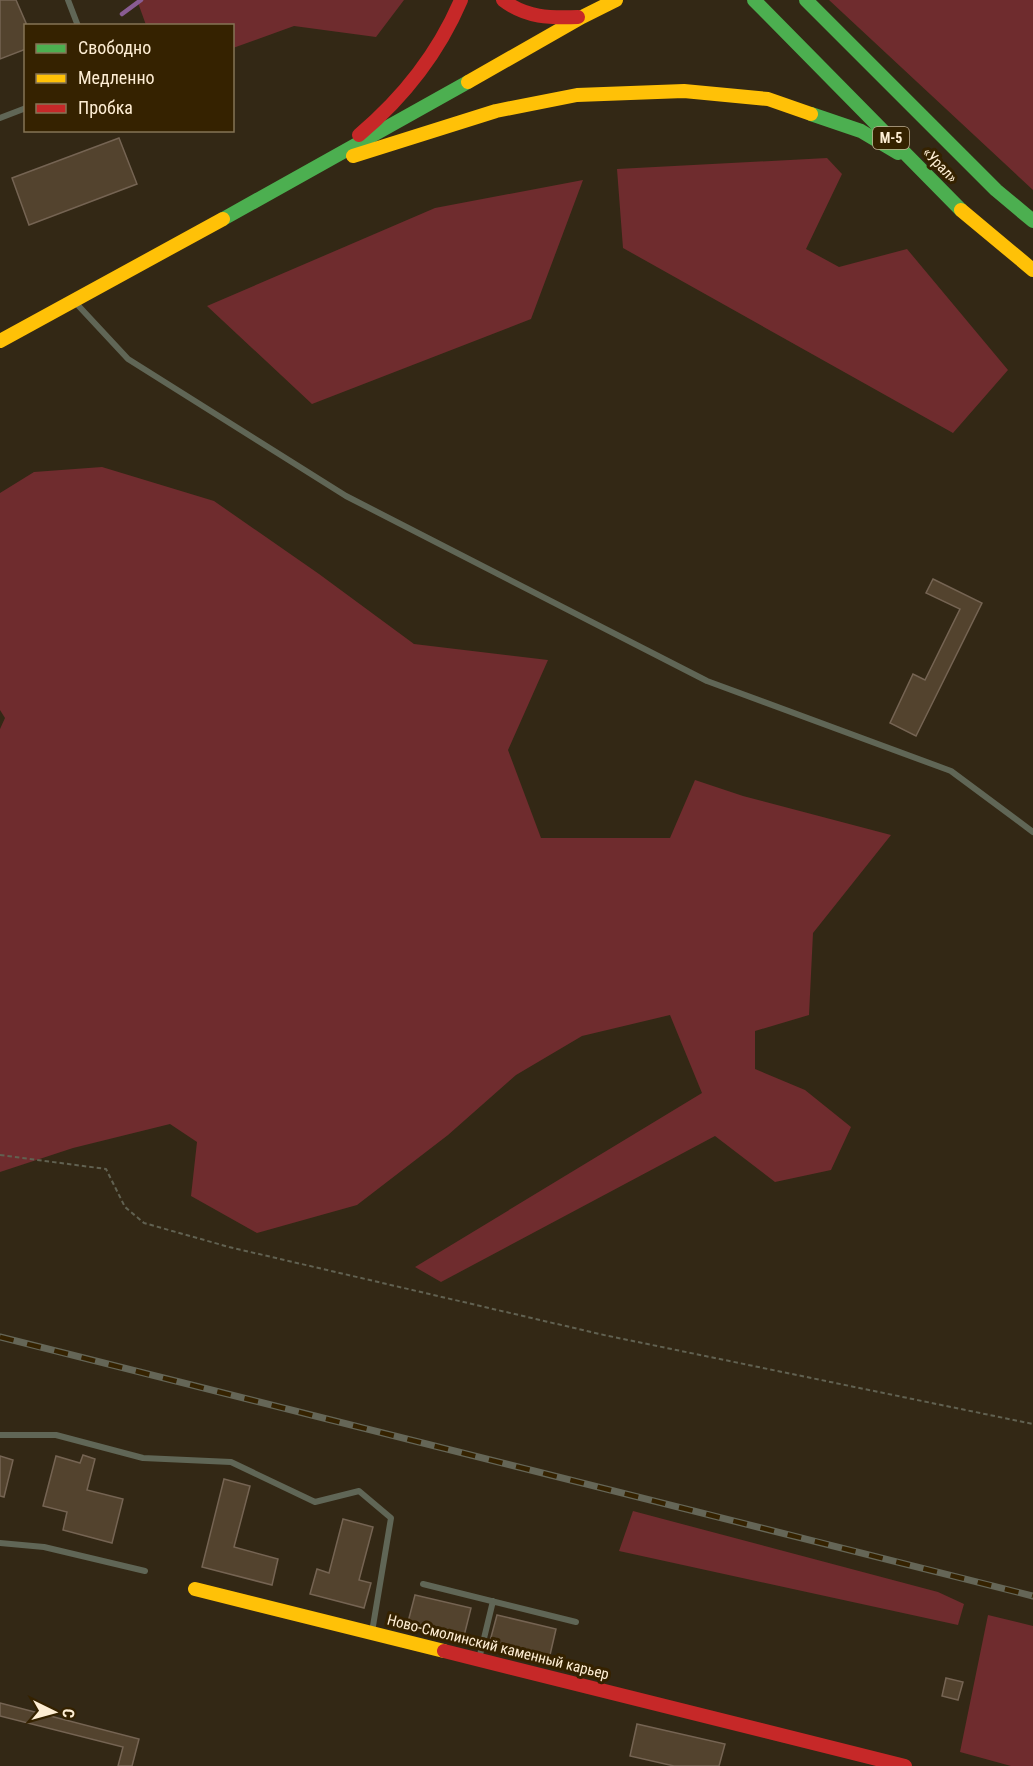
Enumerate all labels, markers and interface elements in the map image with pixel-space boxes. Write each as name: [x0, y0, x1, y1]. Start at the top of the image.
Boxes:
legend: [24, 24, 234, 132]
text: Свободно: [78, 37, 151, 58]
text: Медленно: [78, 67, 155, 88]
text: Пробка: [78, 97, 133, 118]
road number: М-5: [873, 127, 909, 149]
street label: «Урал»: [919, 144, 961, 186]
street label: Ново-Смолинский каменный карьер: [385, 1611, 611, 1683]
north arrow: [24, 1682, 84, 1742]
text: С: [59, 1708, 78, 1719]

